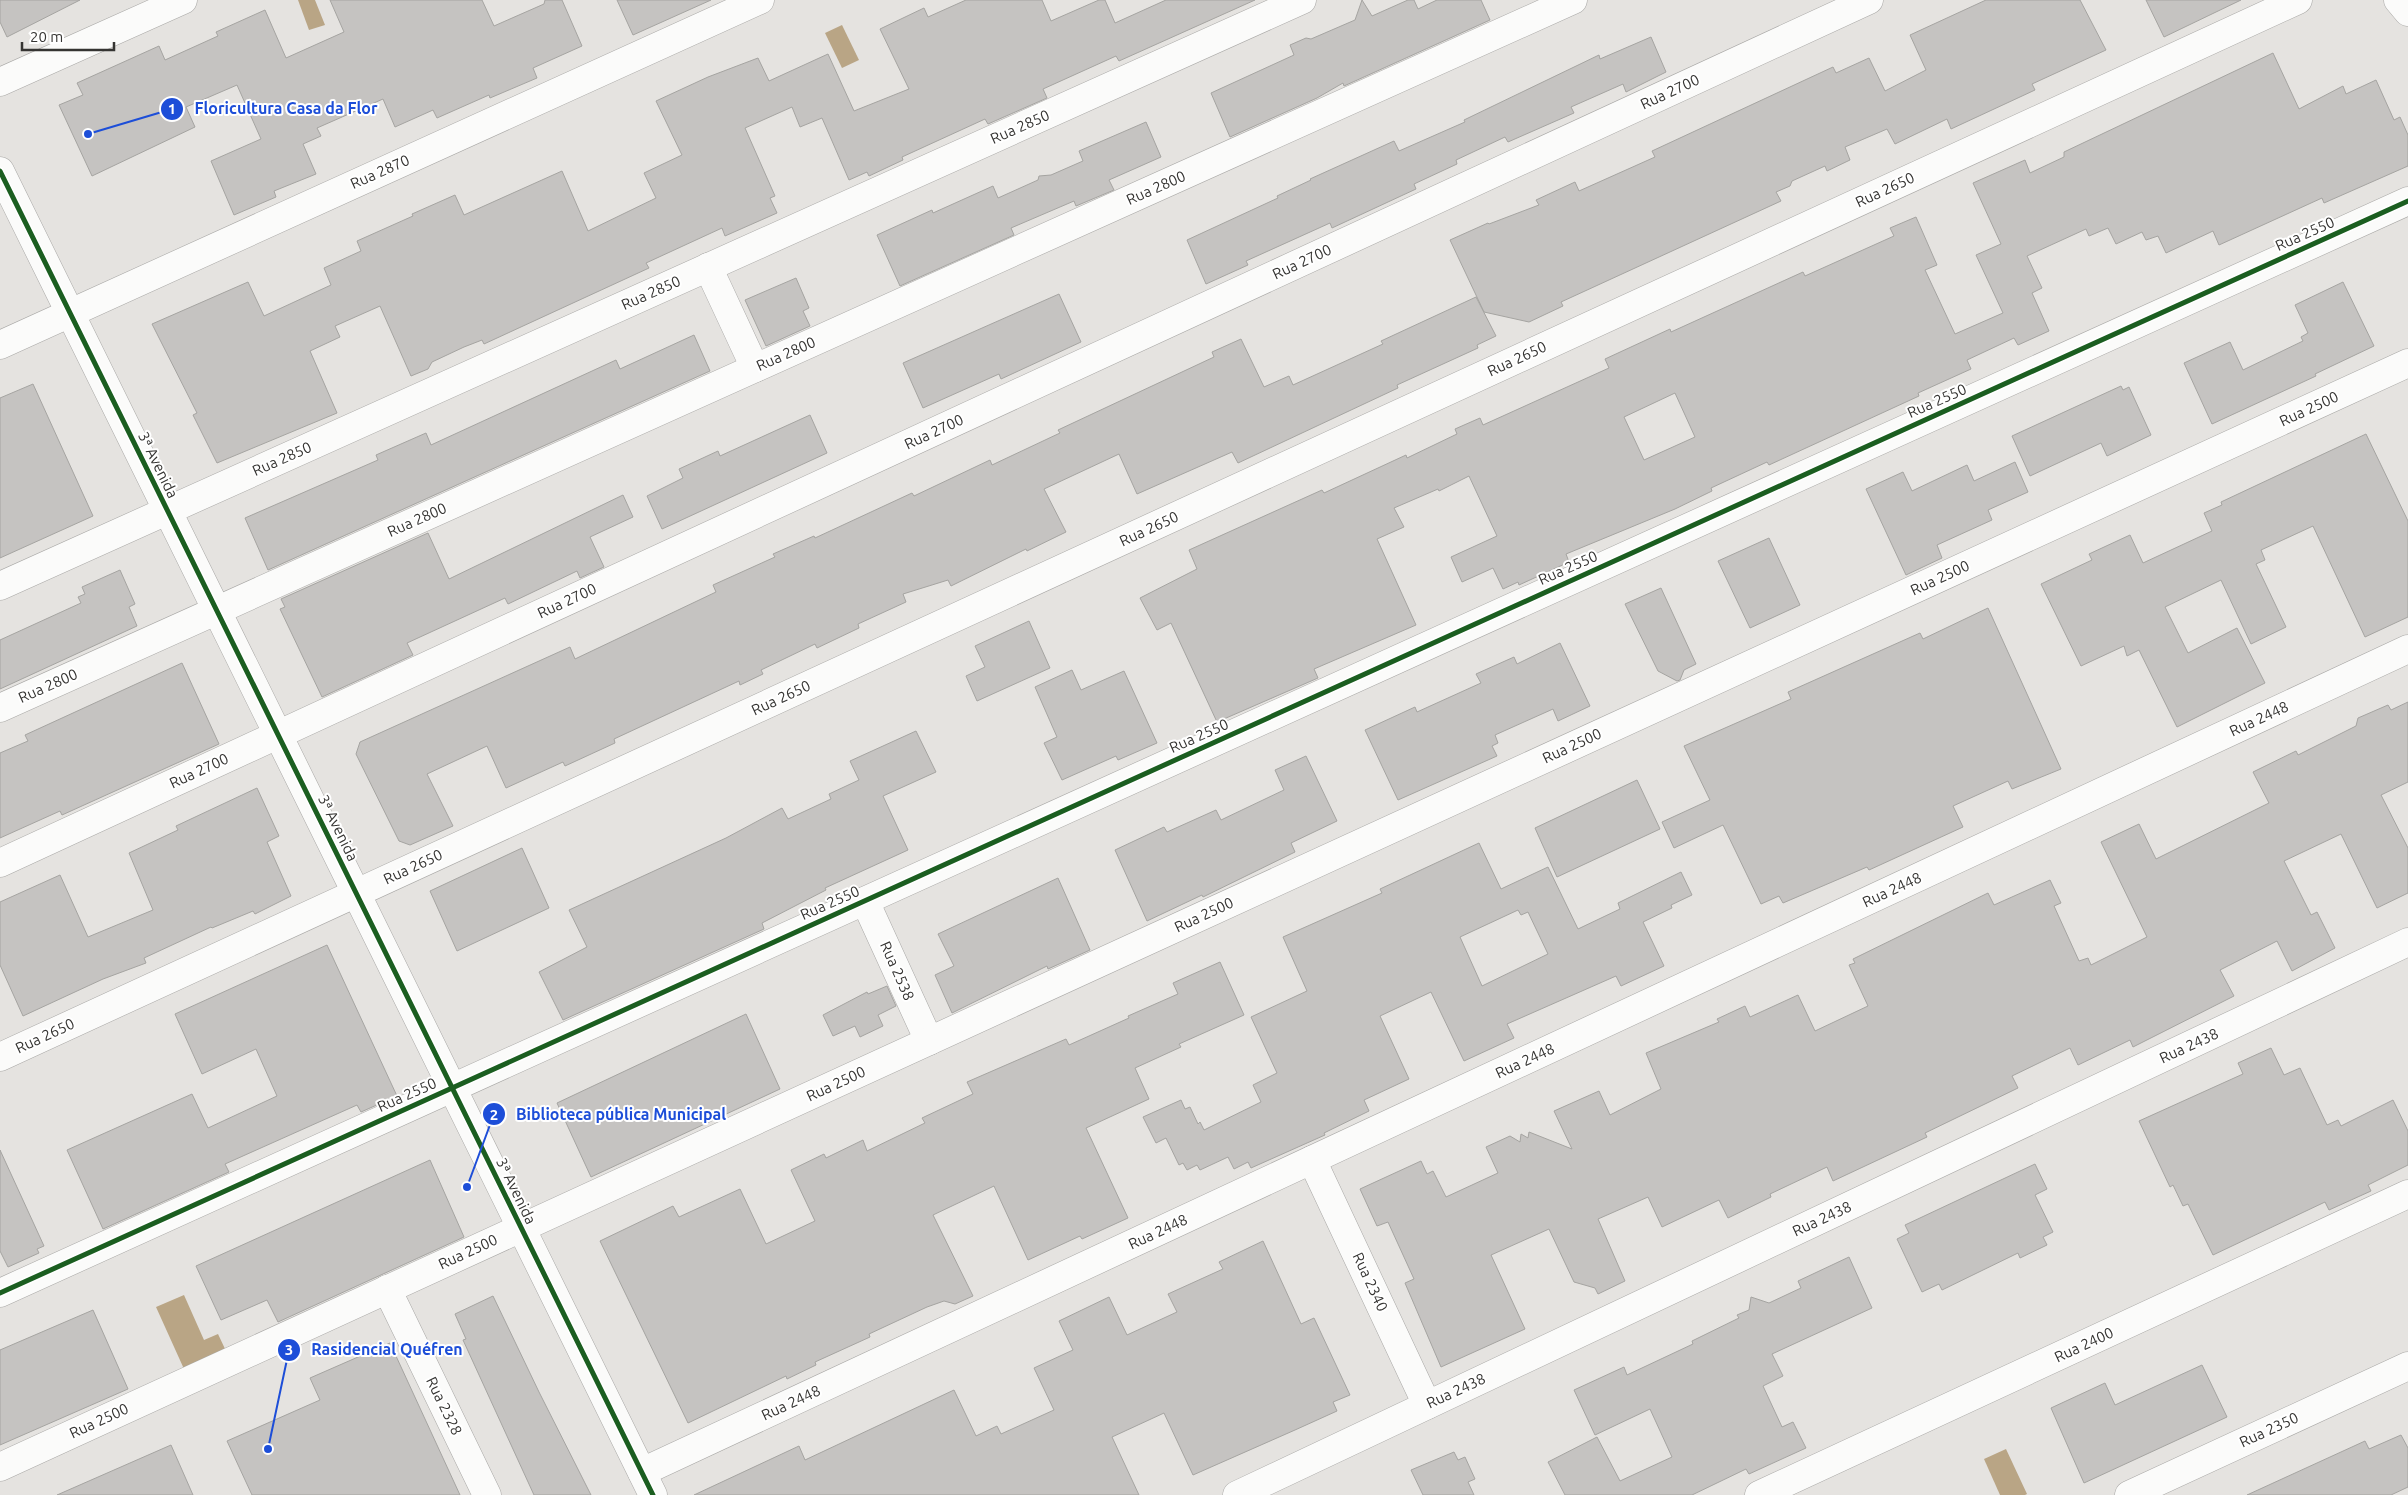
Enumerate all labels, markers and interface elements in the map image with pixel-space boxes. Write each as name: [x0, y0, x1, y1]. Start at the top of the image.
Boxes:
scale bar: [22, 20, 115, 52]
text: 20 m: [30, 28, 63, 45]
street label: Rua 2700: [1638, 71, 1702, 113]
callout: Floricultura Casa da Flor: [159, 93, 387, 124]
text: Floricultura Casa da Flor: [195, 99, 378, 117]
text: 1: [168, 100, 176, 117]
street label: Rua 2850: [988, 106, 1052, 147]
street label: Rua 2870: [348, 151, 412, 192]
street label: Rua 2800: [1124, 167, 1188, 208]
street label: Rua 2650: [1853, 169, 1917, 211]
street label: Rua 2550: [2273, 213, 2337, 254]
street label: Rua 2700: [1270, 241, 1334, 283]
street label: Rua 2850: [619, 272, 683, 313]
street label: Rua 2800: [754, 333, 818, 374]
street label: Rua 2650: [1485, 338, 1549, 380]
street label: Rua 2550: [1905, 380, 1969, 421]
street label: Rua 2500: [2277, 388, 2341, 430]
street label: Rua 2700: [902, 411, 966, 453]
street label: 3ª Avenida: [135, 429, 182, 501]
street label: Rua 2850: [250, 438, 314, 479]
street label: Rua 2800: [385, 499, 449, 540]
street label: Rua 2650: [1117, 508, 1181, 550]
street label: Rua 2550: [1536, 547, 1600, 588]
street label: Rua 2500: [1908, 557, 1972, 599]
street label: Rua 2700: [535, 580, 599, 622]
street label: Rua 2800: [16, 665, 80, 706]
street label: Rua 2650: [749, 677, 813, 719]
street label: Rua 2448: [2227, 698, 2291, 740]
street label: Rua 2550: [1167, 715, 1231, 756]
street label: Rua 2500: [1540, 725, 1604, 767]
street label: Rua 2700: [167, 750, 231, 792]
street label: 3ª Avenida: [315, 792, 362, 864]
street label: Rua 2650: [381, 846, 445, 888]
street label: Rua 2448: [1860, 869, 1924, 911]
street label: Rua 2550: [798, 882, 862, 923]
street label: Rua 2500: [1172, 894, 1236, 936]
street label: Rua 2538: [877, 939, 918, 1003]
street label: Rua 2650: [13, 1015, 77, 1057]
street label: Rua 2438: [2157, 1025, 2221, 1067]
street label: Rua 2448: [1493, 1040, 1557, 1082]
street label: Rua 2500: [804, 1063, 868, 1105]
street label: Rua 2550: [375, 1074, 439, 1115]
callout: Biblioteca pública Municipal: [481, 1099, 736, 1130]
text: Biblioteca pública Municipal: [516, 1105, 726, 1123]
text: 2: [490, 1106, 498, 1123]
street label: 3ª Avenida: [493, 1155, 540, 1227]
street label: Rua 2438: [1790, 1198, 1854, 1240]
street label: Rua 2448: [1126, 1211, 1190, 1253]
street label: Rua 2500: [436, 1231, 500, 1273]
street label: Rua 2340: [1349, 1250, 1391, 1314]
street label: Rua 2400: [2052, 1324, 2116, 1366]
callout: Rasidencial Quéfren: [277, 1334, 473, 1365]
text: Rasidencial Quéfren: [311, 1340, 463, 1358]
text: 3: [285, 1341, 293, 1358]
street label: Rua 2438: [1424, 1370, 1488, 1412]
street label: Rua 2328: [423, 1374, 466, 1438]
street label: Rua 2448: [759, 1382, 823, 1424]
street label: Rua 2500: [67, 1400, 131, 1442]
street label: Rua 2350: [2237, 1409, 2301, 1451]

